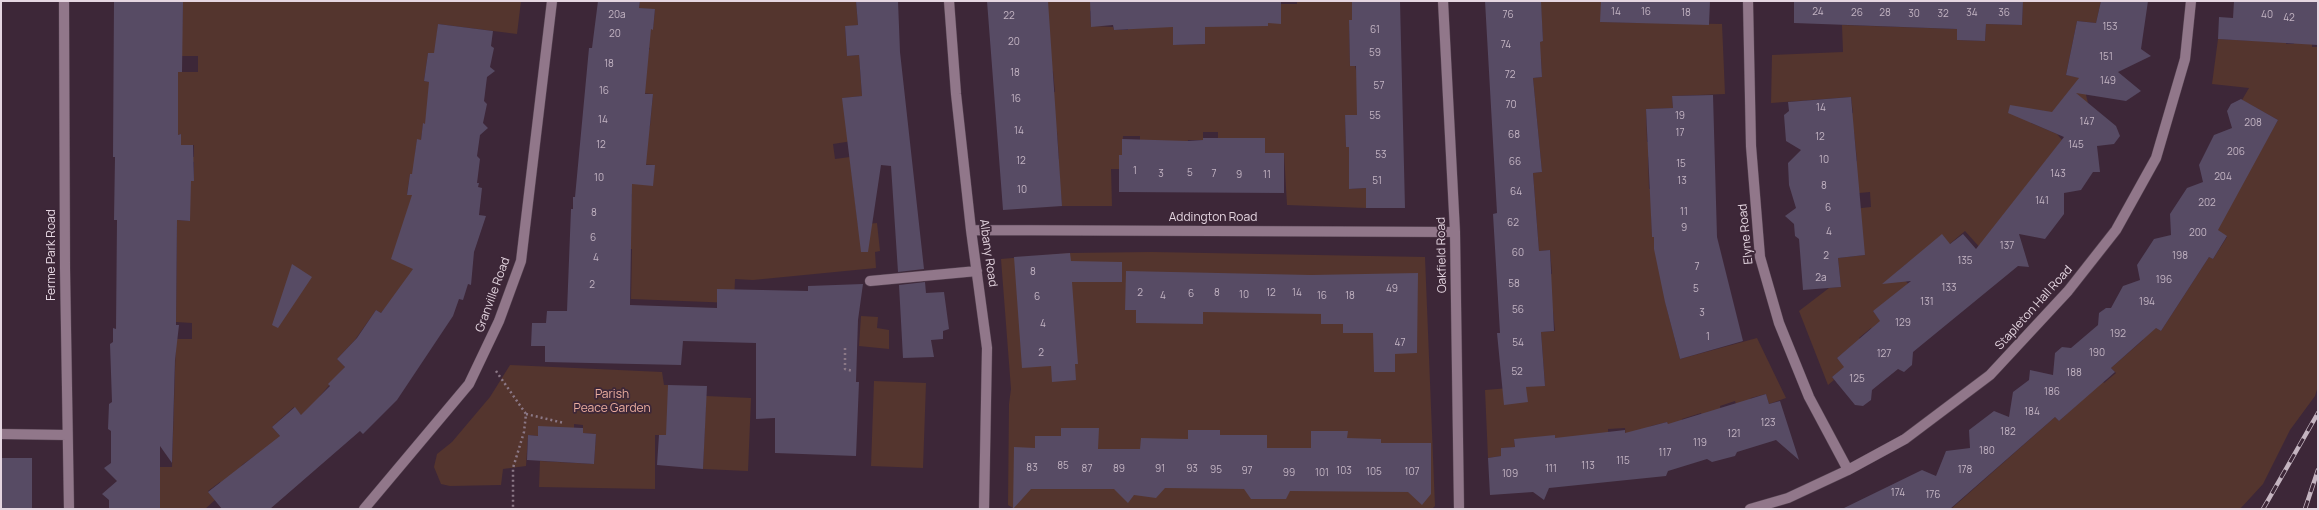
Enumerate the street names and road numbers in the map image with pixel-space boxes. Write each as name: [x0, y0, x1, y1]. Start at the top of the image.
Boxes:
street label: Elyne Road: [1736, 203, 1756, 265]
street label: Ferme Park Road: [45, 209, 59, 301]
street label: Addington Road: [1169, 211, 1257, 225]
street label: Oakfield Road: [1434, 217, 1450, 293]
street label: Albany Road: [976, 218, 1000, 288]
street label: Granville Road: [473, 256, 513, 334]
street label: Stapleton Hall Road: [1992, 263, 2076, 353]

